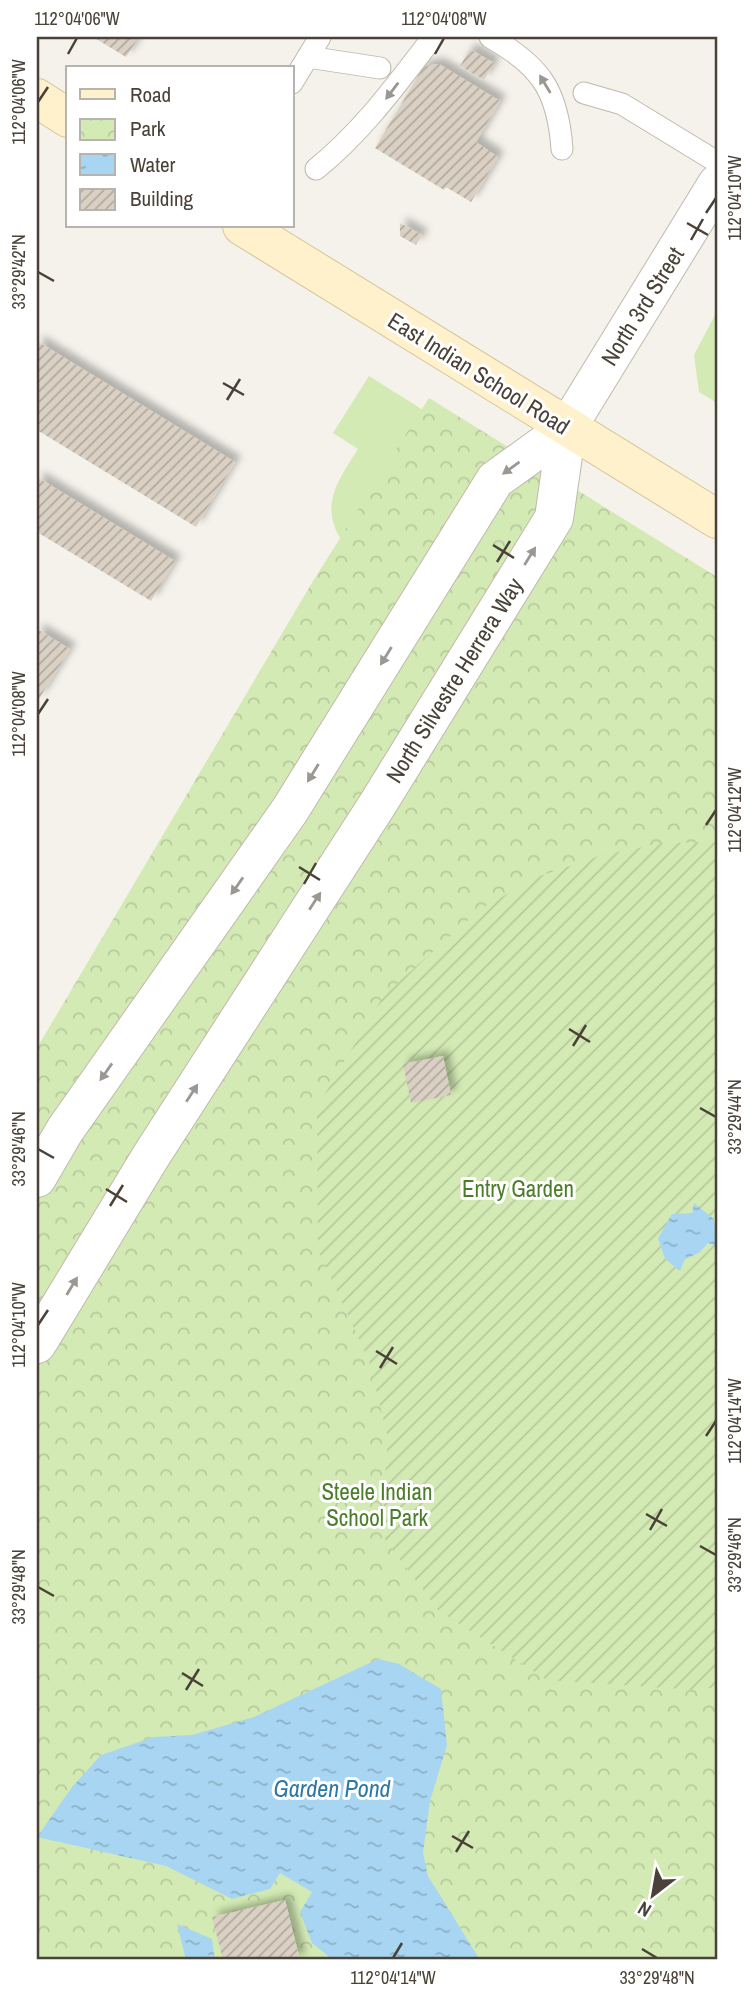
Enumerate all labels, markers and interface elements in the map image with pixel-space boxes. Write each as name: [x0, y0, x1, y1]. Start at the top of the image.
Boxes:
text: 112°04'06"W: [34, 6, 120, 31]
text: 112°04'08"W: [401, 6, 487, 31]
text: 112°04'06"W: [6, 59, 31, 145]
legend: [66, 66, 294, 228]
one-way arrow: [539, 74, 552, 93]
text: Road: [130, 80, 171, 109]
one-way arrow: [385, 82, 399, 100]
text: Park: [130, 114, 166, 143]
text: Water: [130, 150, 176, 179]
text: 112°04'10"W: [722, 155, 747, 241]
text: Building: [130, 184, 194, 213]
text: 33°29'42"N: [6, 234, 31, 310]
street label: North 3rd Street: [593, 241, 691, 371]
street label: East Indian School Road: [382, 305, 576, 441]
one-way arrow: [502, 461, 520, 475]
one-way arrow: [524, 546, 537, 565]
street label: North Silvestre Herrera Way: [378, 571, 530, 788]
one-way arrow: [379, 647, 392, 666]
text: 112°04'08"W: [6, 671, 31, 757]
one-way arrow: [307, 763, 320, 782]
text: 112°04'12"W: [722, 767, 747, 853]
one-way arrow: [230, 877, 244, 895]
one-way arrow: [308, 892, 321, 911]
one-way arrow: [99, 1063, 113, 1081]
text: 33°29'44"N: [722, 1079, 747, 1155]
one-way arrow: [186, 1083, 199, 1103]
text: 33°29'46"N: [6, 1111, 31, 1187]
park label: Entry Garden: [462, 1173, 574, 1204]
one-way arrow: [66, 1277, 79, 1296]
text: 112°04'10"W: [6, 1282, 31, 1368]
text: 112°04'14"W: [722, 1378, 747, 1464]
park label: Steele Indian School Park: [321, 1476, 433, 1533]
text: 33°29'46"N: [722, 1517, 747, 1593]
text: 33°29'48"N: [6, 1549, 31, 1625]
water label: Garden Pond: [273, 1772, 392, 1804]
north arrow: [618, 1860, 688, 1930]
text: N: [633, 1896, 656, 1924]
text: 112°04'14"W: [350, 1965, 436, 1990]
text: 33°29'48"N: [619, 1965, 695, 1990]

